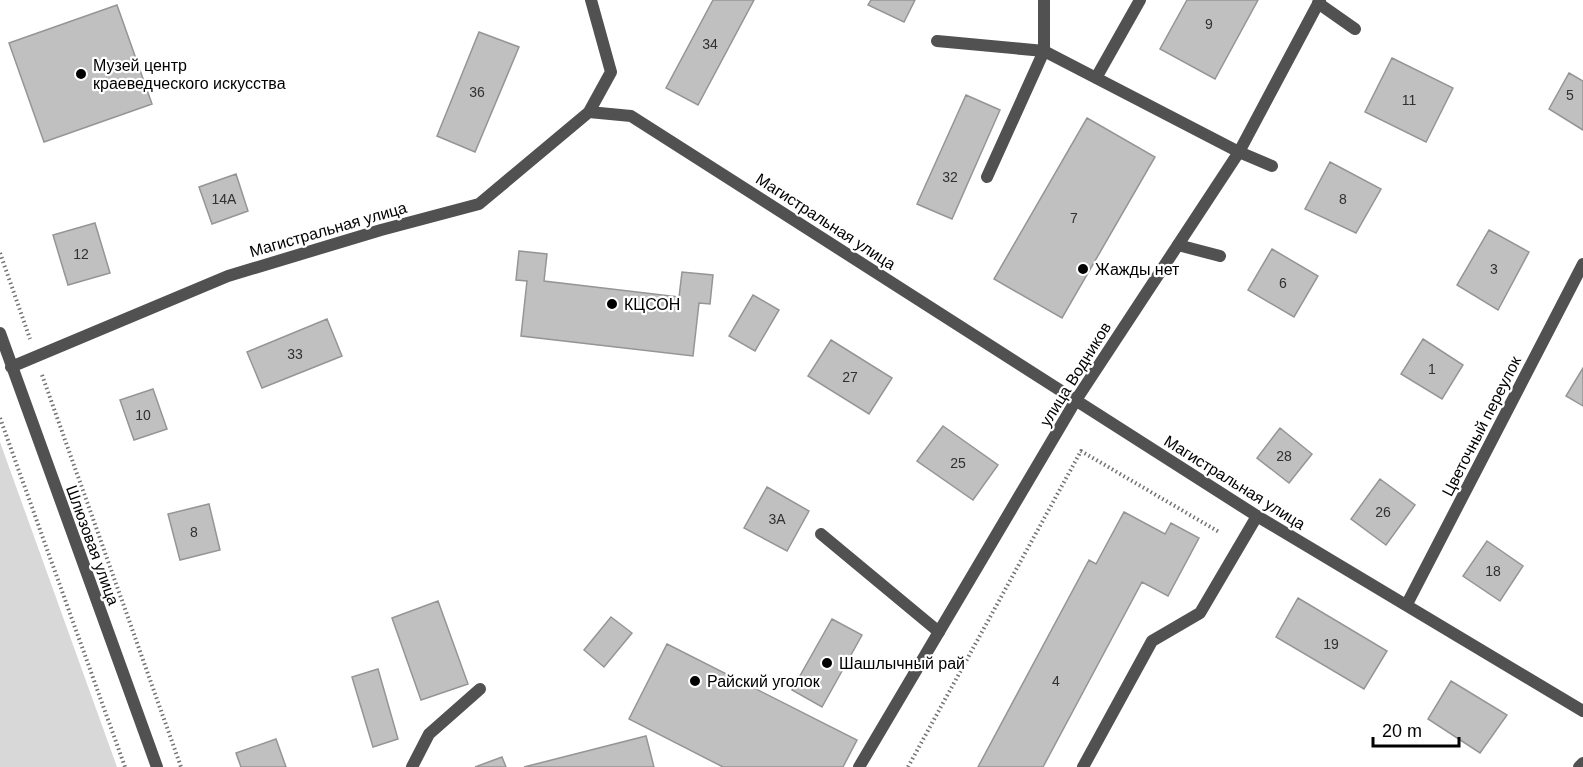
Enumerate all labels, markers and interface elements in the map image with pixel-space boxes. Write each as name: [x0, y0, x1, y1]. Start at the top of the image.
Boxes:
house number: 9: [1205, 16, 1213, 32]
house number: 34: [702, 36, 718, 52]
place label: Музей центр краеведческого искусства: [93, 57, 286, 92]
marker: Музей центр краеведческого искусства: [74, 67, 88, 81]
house number: 36: [469, 84, 485, 100]
house number: 5: [1566, 87, 1574, 103]
house number: 11: [1402, 92, 1416, 108]
house number: 32: [942, 169, 958, 185]
street label: Магистральная улица: [753, 170, 899, 273]
house number: 14А: [212, 191, 237, 207]
house number: 8: [1339, 191, 1347, 207]
street label: Магистральная улица: [248, 199, 409, 260]
house number: 7: [1070, 210, 1078, 226]
house number: 12: [73, 246, 89, 262]
place label: Жажды нет: [1095, 261, 1180, 278]
house number: 3: [1490, 261, 1498, 277]
marker: Жажды нет: [1076, 262, 1090, 276]
house number: 6: [1279, 275, 1287, 291]
place label: КЦСОН: [624, 296, 680, 313]
marker: КЦСОН: [605, 297, 619, 311]
street label: улица Водников: [1037, 319, 1114, 429]
house number: 33: [287, 346, 303, 362]
street label: Цветочный переулок: [1439, 353, 1525, 499]
house number: 1: [1428, 361, 1436, 377]
house number: 27: [842, 369, 858, 385]
house number: 10: [135, 407, 151, 423]
street label: Магистральная улица: [1161, 432, 1308, 533]
house number: 28: [1276, 448, 1292, 464]
house number: 25: [950, 455, 966, 471]
street label: Шлюзовая улица: [63, 483, 122, 608]
house number: 26: [1375, 504, 1391, 520]
house number: 3А: [768, 511, 786, 527]
house number: 8: [190, 524, 198, 540]
house number: 18: [1485, 563, 1501, 579]
house number: 19: [1323, 636, 1339, 652]
place label: Шашлычный рай: [839, 655, 965, 672]
marker: Шашлычный рай: [820, 656, 834, 670]
place label: Райский уголок: [707, 673, 821, 690]
house number: 4: [1052, 673, 1060, 689]
marker: Райский уголок: [688, 674, 702, 688]
scale bar: [1373, 710, 1458, 748]
text: 20 m: [1382, 721, 1422, 741]

